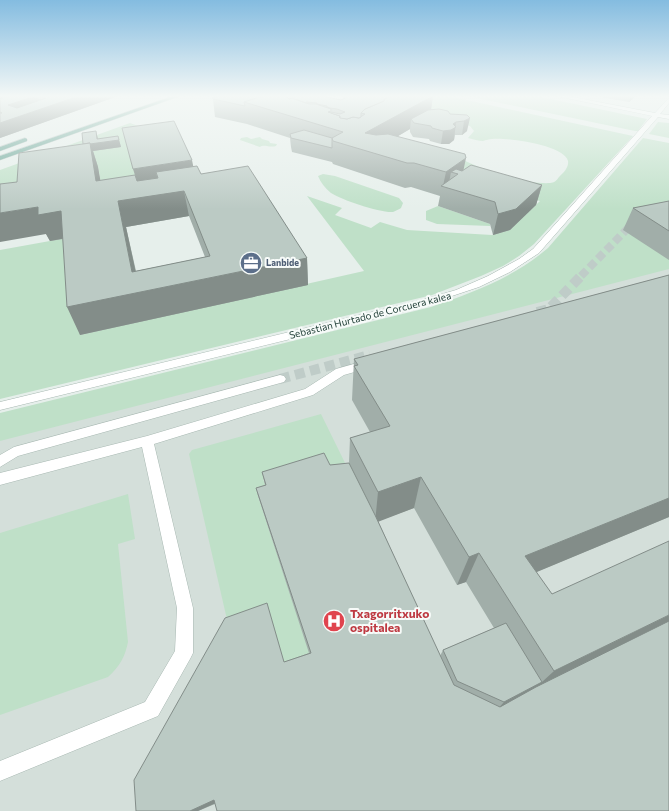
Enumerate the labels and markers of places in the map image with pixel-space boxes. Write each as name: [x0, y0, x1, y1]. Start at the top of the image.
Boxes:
office icon: Lanbide: [238, 250, 264, 276]
place label: Lanbide: [266, 257, 299, 268]
place label: Txagorritxuko ospitalea: [350, 606, 429, 634]
hospital icon: Txagorritxuko ospitalea: [321, 608, 347, 634]

